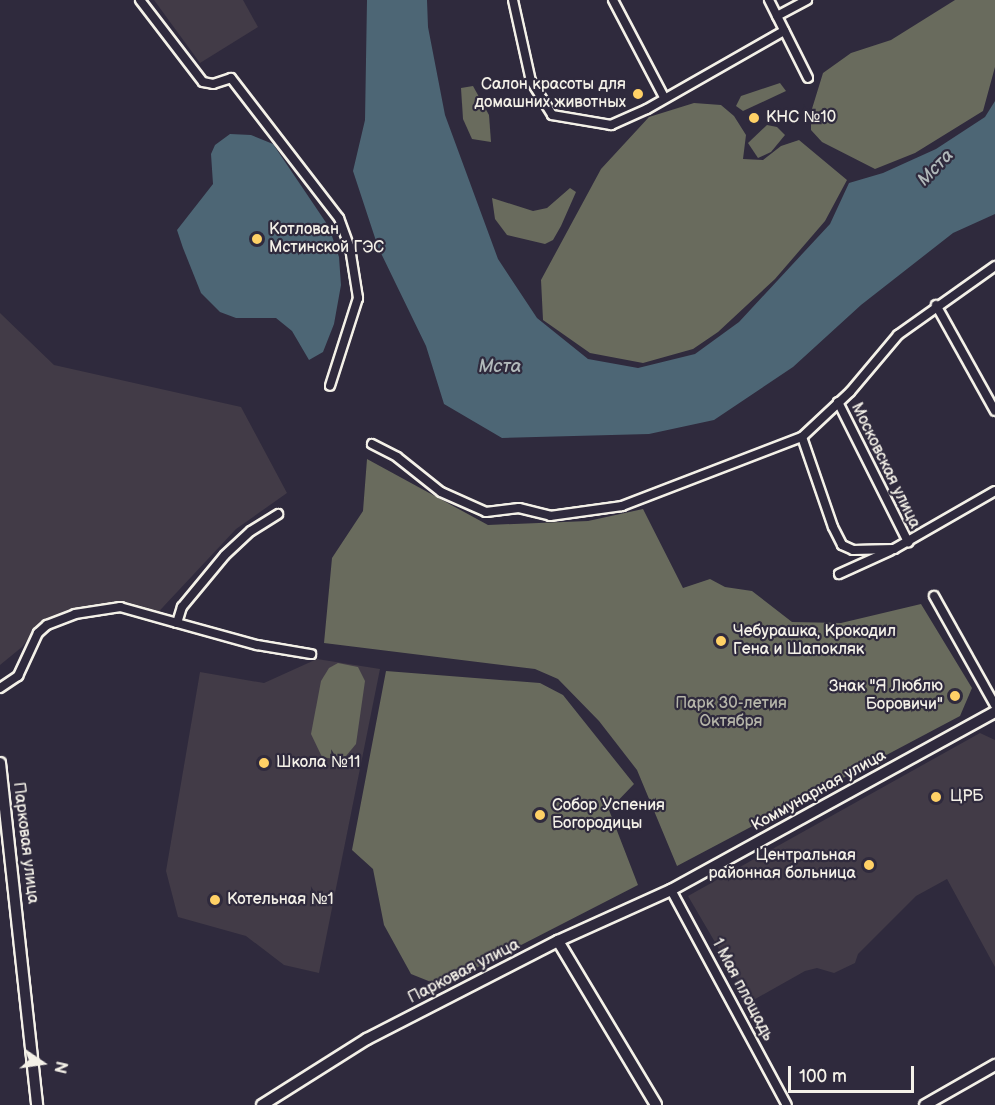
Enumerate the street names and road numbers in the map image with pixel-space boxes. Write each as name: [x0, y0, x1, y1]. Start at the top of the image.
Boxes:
street label: Московская улица: [846, 400, 924, 532]
street label: Коммунарная улица: [748, 746, 890, 836]
street label: Парковая улица: [8, 781, 42, 905]
street label: 1 Мая площадь: [707, 935, 777, 1045]
street label: Парковая улица: [405, 936, 523, 1008]

